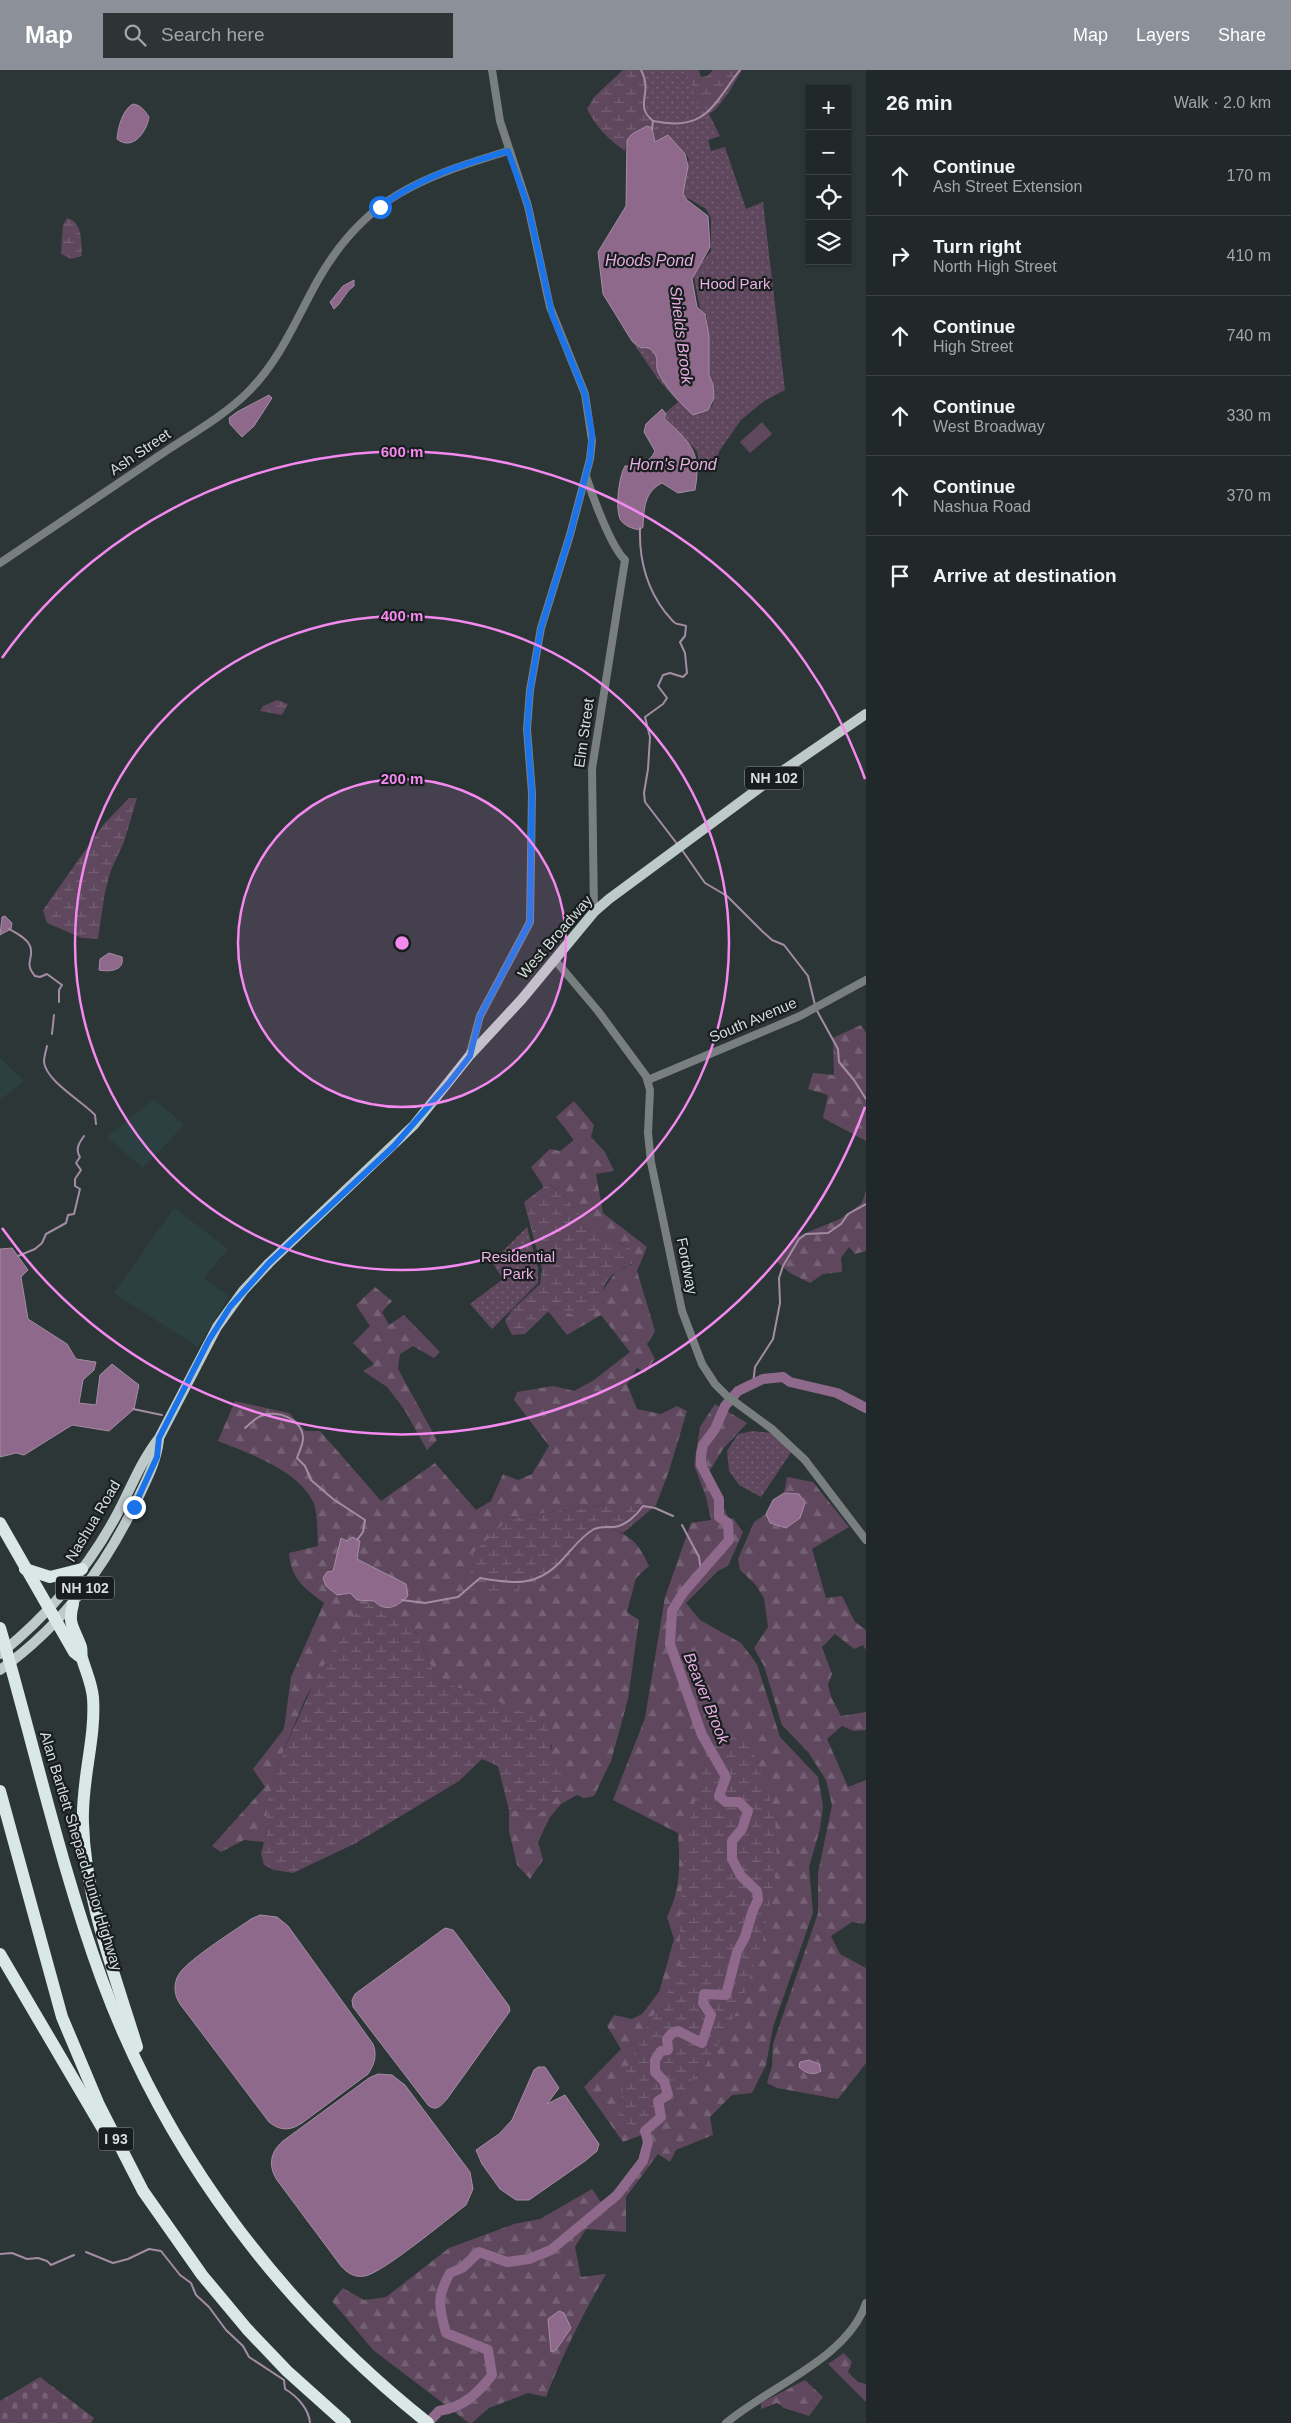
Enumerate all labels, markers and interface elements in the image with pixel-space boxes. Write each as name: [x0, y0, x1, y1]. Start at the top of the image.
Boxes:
search box: [103, 13, 453, 58]
text: Map: [25, 21, 73, 48]
icon: search: [121, 21, 149, 49]
text: Search here: [161, 24, 265, 45]
text: Map: [1073, 25, 1108, 45]
text: Layers: [1136, 25, 1190, 45]
text: Share: [1218, 25, 1266, 45]
map controls: [806, 85, 851, 265]
button: +: [806, 85, 851, 130]
text: 26 min: [886, 91, 953, 114]
text: Walk · 2.0 km: [1174, 94, 1271, 111]
button: −: [806, 130, 851, 175]
text: Continue: [933, 156, 1015, 177]
icon: ahead: [886, 162, 914, 190]
text: 170 m: [1227, 167, 1271, 184]
button: locate: [806, 175, 851, 220]
text: Ash Street Extension: [933, 178, 1082, 195]
route start: [369, 196, 392, 219]
button: layers: [806, 220, 851, 265]
text: Turn right: [933, 236, 1021, 257]
icon: right: [886, 242, 914, 270]
text: 410 m: [1227, 247, 1271, 264]
water label: Hoods Pond: [605, 252, 694, 269]
text: North High Street: [933, 258, 1057, 275]
park label: Hood Park: [700, 275, 771, 292]
water label: Shields Brook: [667, 285, 696, 386]
text: Continue: [933, 316, 1015, 337]
icon: ahead: [886, 322, 914, 350]
text: 740 m: [1227, 327, 1271, 344]
text: High Street: [933, 338, 1013, 355]
text: Continue: [933, 396, 1015, 417]
icon: ahead: [886, 402, 914, 430]
text: 330 m: [1227, 407, 1271, 424]
text: West Broadway: [933, 418, 1045, 435]
street label: Ash Street: [106, 424, 174, 478]
text: 600 m: [381, 443, 423, 460]
water label: Horn's Pond: [629, 456, 718, 473]
text: Continue: [933, 476, 1015, 497]
icon: ahead: [886, 482, 914, 510]
text: 370 m: [1227, 487, 1271, 504]
text: Nashua Road: [933, 498, 1031, 515]
icon: arrive: [886, 562, 914, 590]
text: Arrive at destination: [933, 565, 1117, 586]
text: 400 m: [381, 607, 423, 624]
street label: Elm Street: [570, 696, 597, 769]
road number: NH 102: [745, 766, 803, 790]
text: 200 m: [381, 770, 423, 787]
street label: West Broadway: [514, 891, 596, 982]
centre of rings: [393, 934, 411, 952]
street label: South Avenue: [707, 994, 799, 1046]
street label: Fordway: [674, 1236, 701, 1296]
park label: Residential Park: [481, 1248, 555, 1282]
street label: Nashua Road: [62, 1477, 123, 1564]
route end: [123, 1496, 146, 1519]
road number: NH 102: [56, 1576, 114, 1600]
water label: Beaver Brook: [680, 1650, 733, 1747]
street label: Alan Bartlett Shepard Junior Highway: [37, 1729, 126, 1973]
road number: I 93: [98, 2128, 134, 2150]

